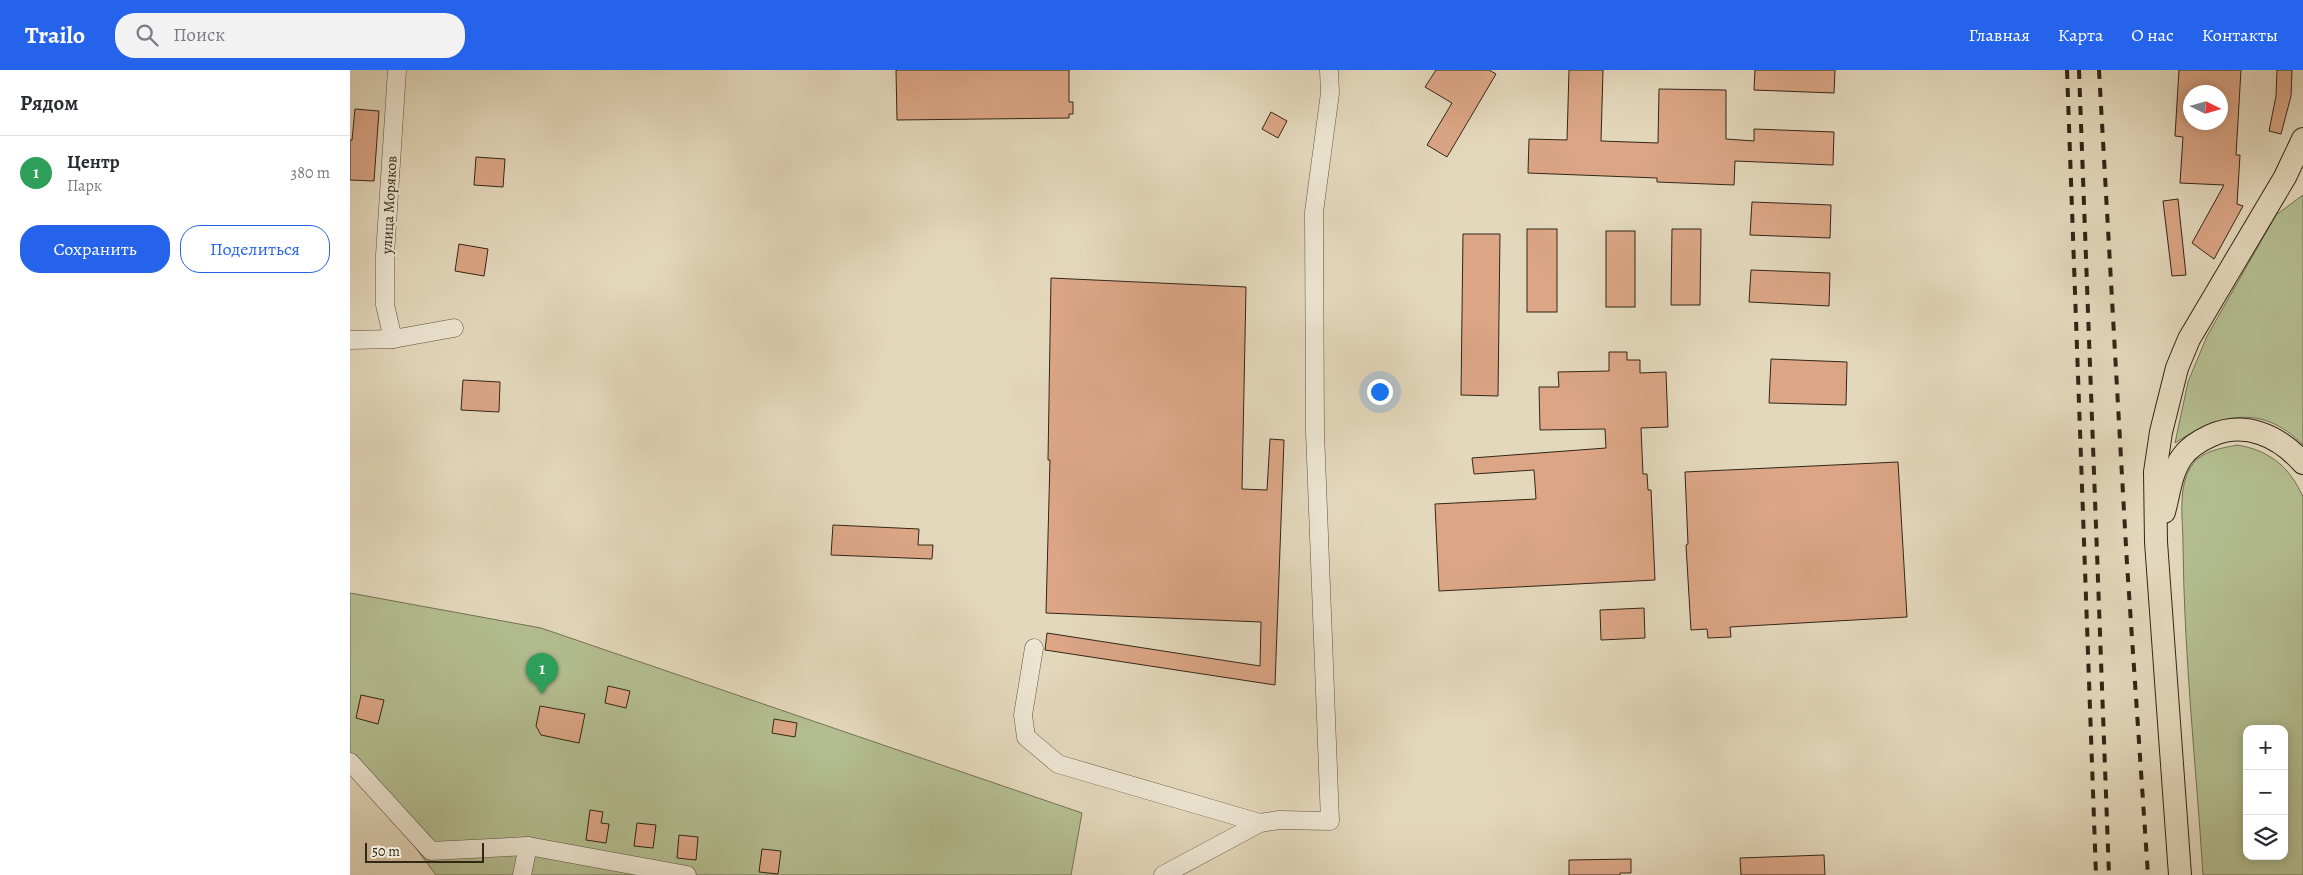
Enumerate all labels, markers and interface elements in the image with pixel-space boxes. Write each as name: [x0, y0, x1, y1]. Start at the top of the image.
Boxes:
search box: [115, 13, 465, 58]
text: Trailo: [25, 19, 85, 51]
icon: search: [133, 21, 161, 49]
text: Поиск: [173, 22, 225, 48]
text: Главная: [1969, 23, 2030, 47]
text: Карта: [2058, 23, 2103, 47]
text: О нас: [2131, 23, 2174, 47]
text: Контакты: [2202, 23, 2278, 47]
north arrow: [2183, 85, 2228, 130]
text: Рядом: [20, 89, 78, 117]
text: Центр: [67, 149, 120, 175]
street label: улица Моряков: [376, 155, 402, 256]
text: 1: [33, 162, 39, 184]
text: 380 m: [291, 162, 330, 184]
text: Парк: [67, 175, 102, 197]
button: Сохранить: [20, 225, 170, 273]
button: Поделиться: [180, 225, 330, 273]
your location: [1367, 379, 1393, 405]
pin: 1: [526, 653, 558, 694]
map controls: [2243, 725, 2288, 860]
button: +: [2243, 725, 2288, 770]
button: −: [2243, 770, 2288, 815]
button: layers: [2243, 815, 2288, 860]
scale bar: [365, 840, 484, 863]
text: 50 m: [372, 842, 400, 861]

